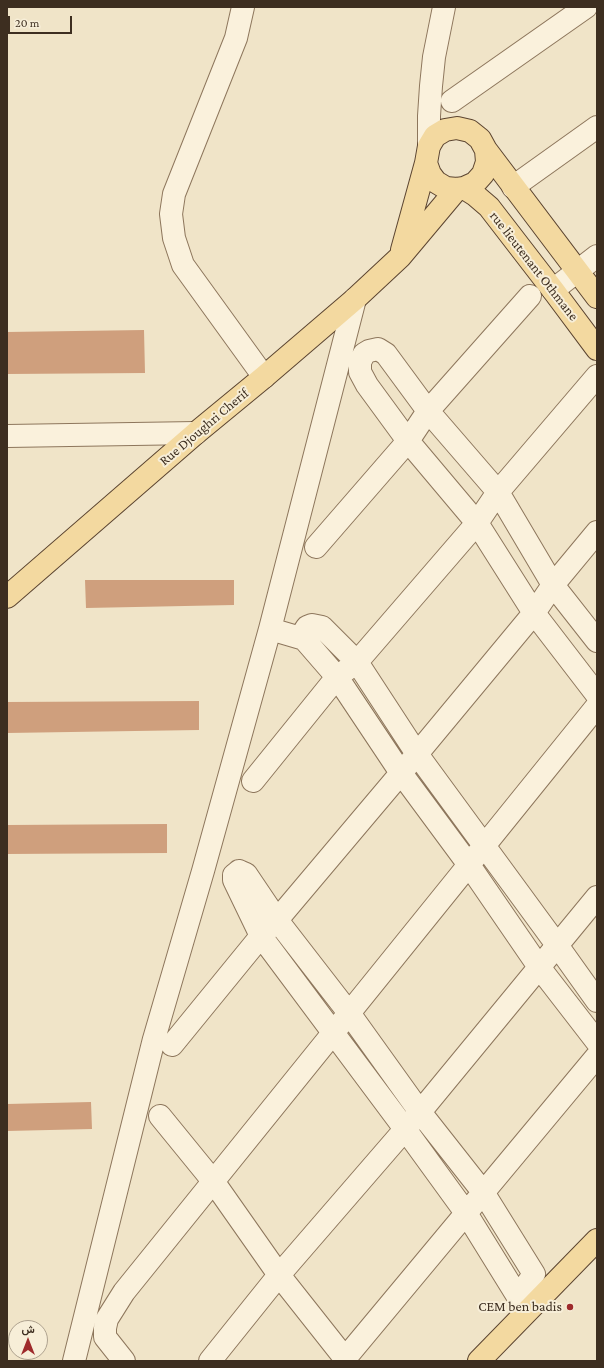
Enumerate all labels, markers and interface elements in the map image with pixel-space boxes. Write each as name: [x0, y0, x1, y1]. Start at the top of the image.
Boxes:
scale bar: [10, 8, 74, 34]
text: 20 m: [15, 16, 39, 30]
street label: rue lieutenant Othmane: [486, 208, 582, 324]
street label: Rue Djoughri Cherif: [156, 385, 252, 469]
place label: CEM ben badis: [478, 1299, 562, 1315]
marker: CEM ben badis: [565, 1302, 575, 1312]
north arrow: [8, 1320, 48, 1360]
text: ش: [21, 1323, 35, 1335]

